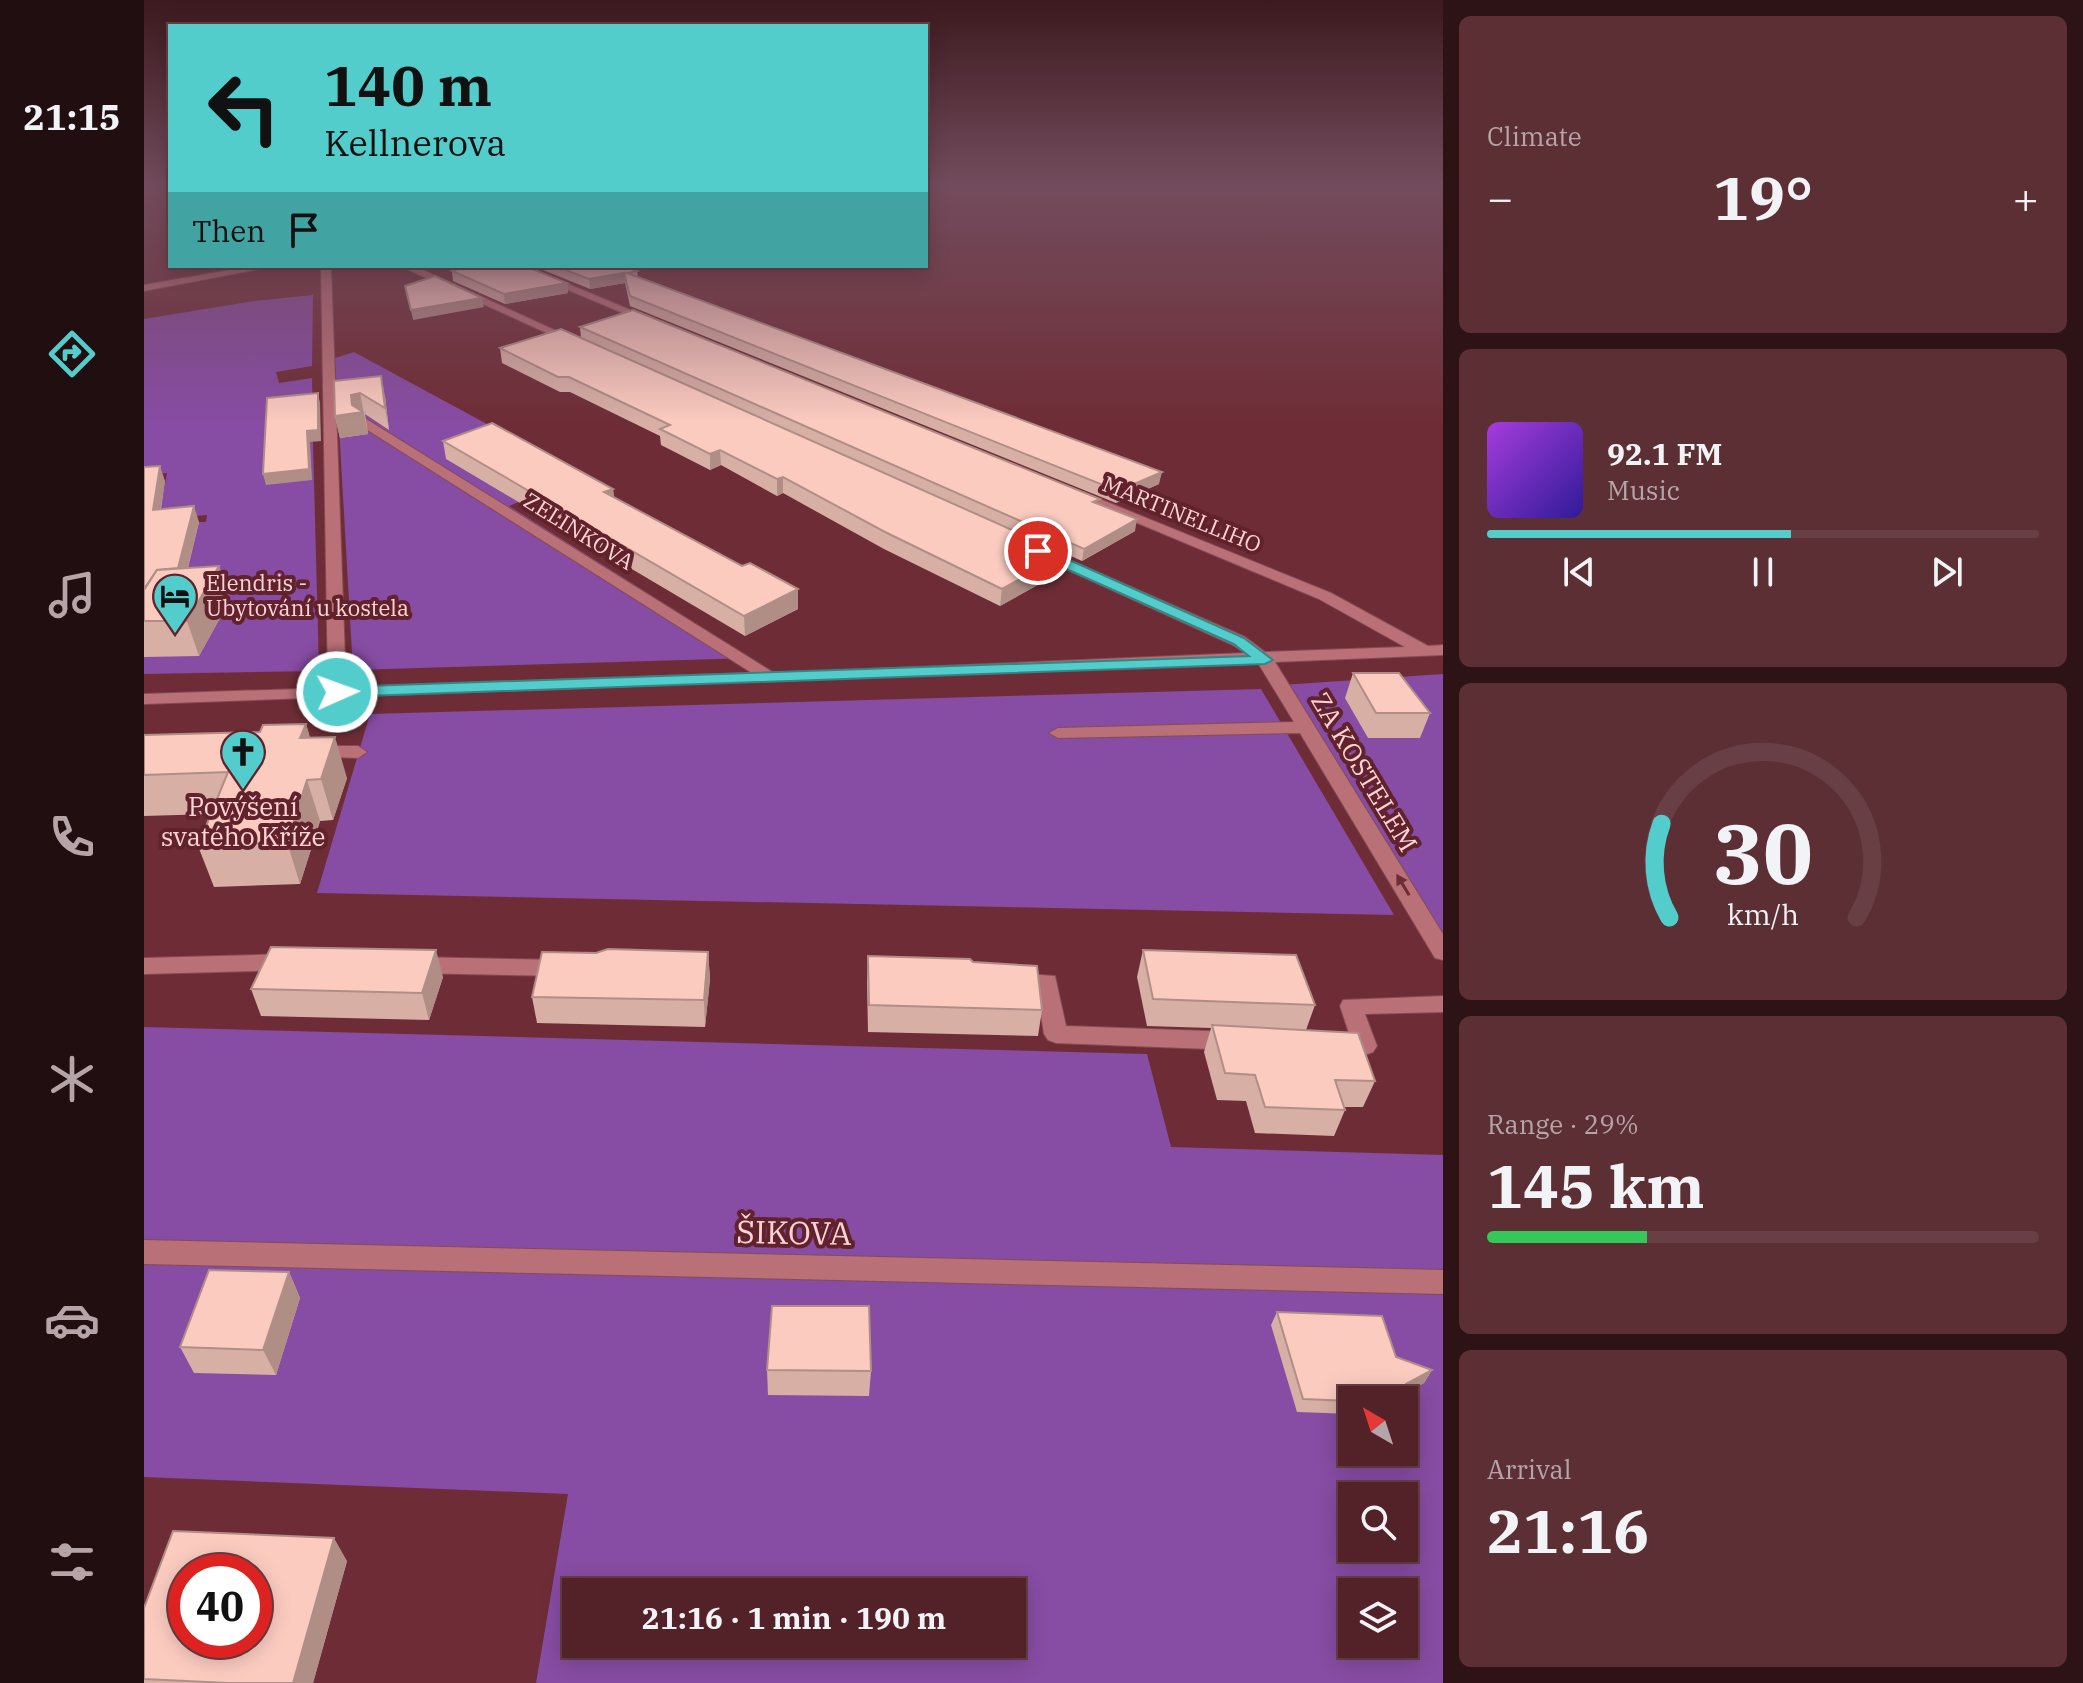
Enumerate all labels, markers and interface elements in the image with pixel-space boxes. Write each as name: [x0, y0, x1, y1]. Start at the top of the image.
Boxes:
text: 140 m: [324, 49, 492, 121]
icon: left: [192, 56, 296, 160]
text: 21:15: [23, 93, 121, 140]
text: Kellnerova: [324, 119, 506, 166]
text: Climate: [1487, 119, 1582, 153]
text: 19°: [1713, 158, 1813, 237]
text: −: [1487, 169, 1513, 226]
text: +: [2013, 169, 2039, 226]
icon: arrive: [282, 208, 326, 252]
text: Then: [192, 211, 266, 250]
icon: directions: [44, 326, 100, 382]
text: 92.1 FM: [1607, 434, 1722, 473]
street label: MARTINELLIHO: [1099, 469, 1266, 559]
text: Music: [1607, 473, 1680, 507]
street label: ZELINKOVA: [519, 485, 640, 576]
pin: [1004, 517, 1072, 585]
icon: arrive: [1016, 529, 1060, 573]
icon: previous: [1557, 550, 1601, 594]
icon: pause: [1741, 550, 1785, 594]
icon: next: [1925, 550, 1969, 594]
icon: music: [44, 567, 100, 623]
place label: Elendris - Ubytování u kostela: [206, 568, 409, 622]
hotel icon: Elendris - Ubytování u kostela: [151, 572, 199, 635]
position arrow: [295, 650, 379, 734]
street label: ZA KOSTELEM: [1304, 686, 1426, 857]
church icon: Povýšení svatého Kříže: [219, 728, 267, 791]
place label: Povýšení svatého Kříže: [161, 789, 325, 853]
text: 30: [1713, 798, 1813, 906]
icon: phone: [44, 809, 100, 865]
one-way arrow: [1396, 874, 1410, 896]
text: km/h: [1727, 896, 1799, 933]
icon: climate: [44, 1051, 100, 1107]
text: Range · 29%: [1487, 1107, 1639, 1141]
text: 145 km: [1487, 1146, 1705, 1225]
street label: ŠIKOVA: [736, 1210, 852, 1254]
icon: car: [44, 1292, 100, 1348]
north arrow: [1338, 1386, 1418, 1466]
map controls: [1338, 1386, 1418, 1658]
text: Arrival: [1487, 1452, 1572, 1486]
button: search: [1338, 1482, 1418, 1562]
text: 21:16: [1487, 1491, 1649, 1570]
icon: filters: [44, 1534, 100, 1590]
speed limit sign: 40: [168, 1554, 272, 1658]
button: layers: [1338, 1578, 1418, 1658]
text: 21:16 · 1 min · 190 m: [642, 1598, 946, 1637]

